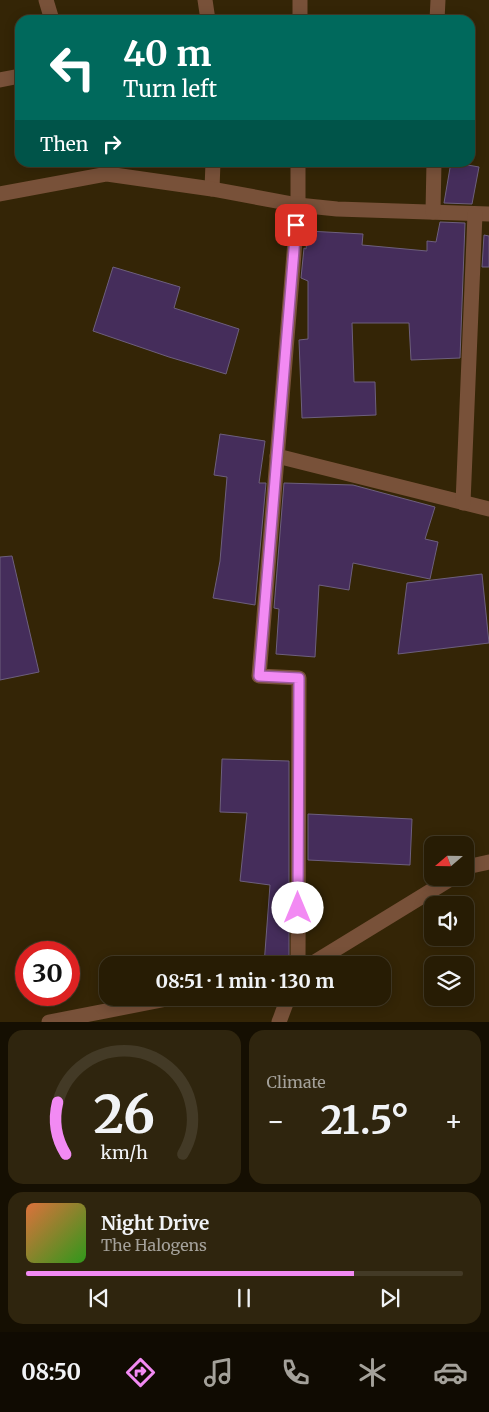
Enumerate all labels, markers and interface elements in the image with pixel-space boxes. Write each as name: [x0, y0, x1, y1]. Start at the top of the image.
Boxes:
text: 40 m: [123, 32, 211, 76]
icon: left: [40, 35, 105, 100]
text: Turn left: [123, 75, 217, 103]
icon: right: [98, 130, 126, 158]
text: Then: [40, 132, 88, 156]
pin: [275, 204, 317, 246]
icon: arrive: [282, 211, 310, 239]
north arrow: [424, 836, 474, 886]
map controls: [424, 836, 474, 1006]
position arrow: [271, 881, 323, 933]
button: sound: [424, 896, 474, 946]
speed limit sign: 30: [15, 941, 80, 1006]
button: layers: [424, 956, 474, 1006]
text: 08:51 · 1 min · 130 m: [156, 969, 334, 993]
text: Climate: [267, 1072, 326, 1092]
text: 26: [93, 1082, 155, 1147]
text: 21.5°: [320, 1097, 409, 1144]
text: −: [267, 1103, 285, 1139]
text: +: [444, 1103, 463, 1139]
text: km/h: [101, 1141, 148, 1164]
text: Night Drive: [101, 1211, 209, 1235]
text: The Halogens: [101, 1235, 207, 1255]
icon: previous: [85, 1284, 113, 1312]
icon: pause: [230, 1284, 258, 1312]
icon: next: [376, 1284, 404, 1312]
icon: directions: [123, 1355, 158, 1390]
icon: music: [201, 1355, 236, 1390]
icon: phone: [278, 1355, 313, 1390]
icon: climate: [355, 1355, 390, 1390]
icon: car: [433, 1355, 468, 1390]
text: 08:50: [21, 1358, 81, 1386]

